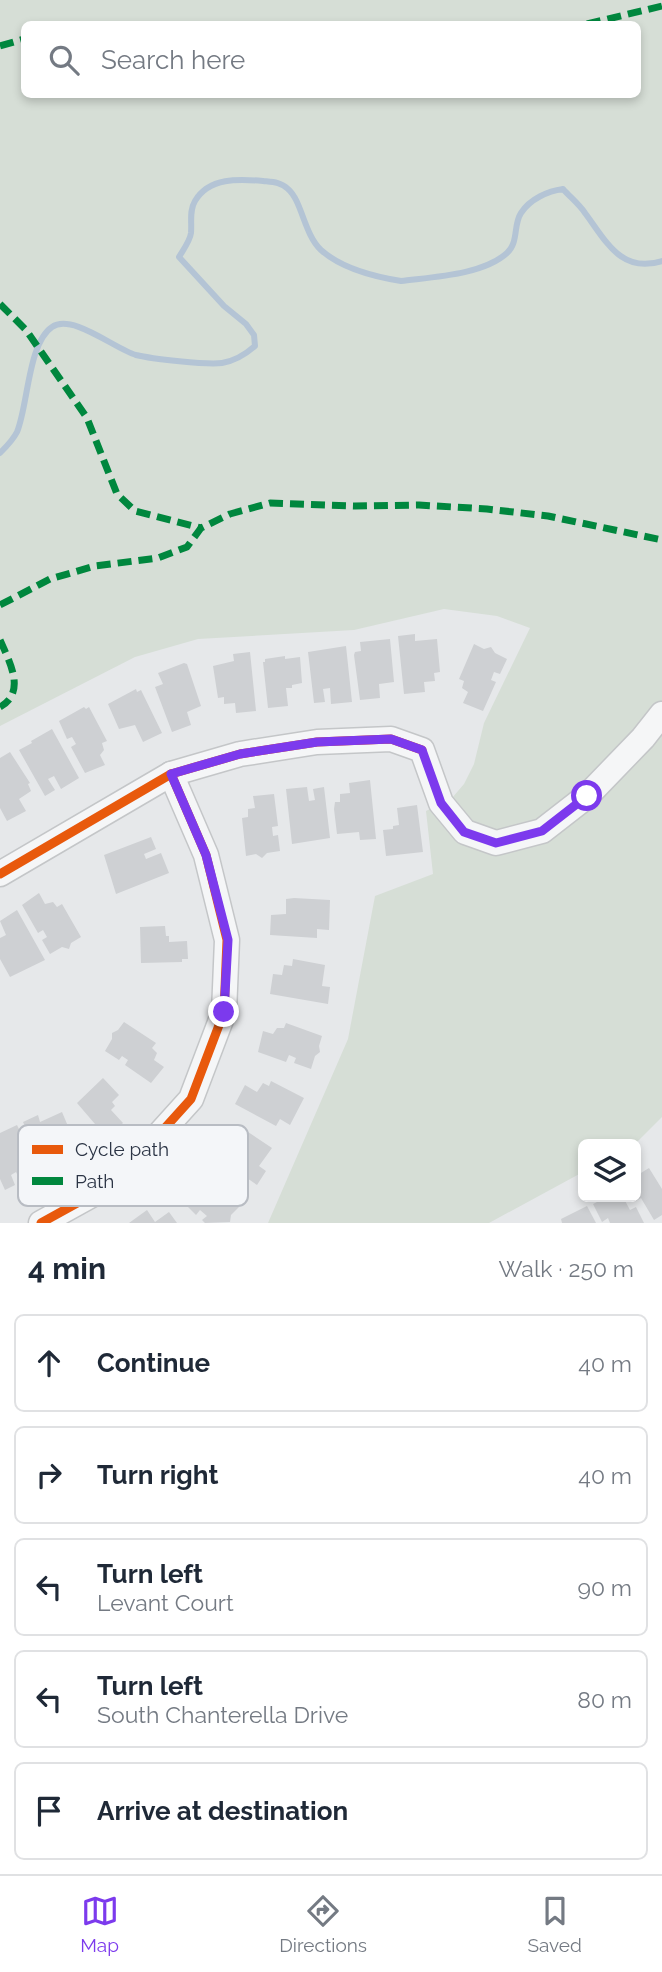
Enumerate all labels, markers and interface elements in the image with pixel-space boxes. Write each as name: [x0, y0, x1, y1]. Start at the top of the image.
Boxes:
search box: [21, 21, 641, 98]
icon: search: [45, 41, 83, 79]
text: Search here: [101, 45, 245, 75]
route start: [571, 780, 602, 811]
route end: [208, 996, 239, 1027]
legend: [18, 1125, 248, 1206]
text: Cycle path: [75, 1138, 169, 1160]
map controls: [578, 1139, 641, 1202]
button: layers: [578, 1139, 641, 1202]
text: Path: [75, 1170, 114, 1192]
text: 4 min: [28, 1251, 106, 1286]
text: Walk · 250 m: [499, 1255, 634, 1282]
icon: ahead: [30, 1344, 68, 1382]
text: Continue: [97, 1348, 210, 1378]
text: 40 m: [578, 1350, 632, 1377]
icon: right: [30, 1456, 68, 1494]
text: Turn right: [97, 1460, 218, 1490]
text: 40 m: [578, 1462, 632, 1489]
text: Turn left: [97, 1559, 203, 1589]
icon: left: [30, 1568, 68, 1606]
text: 90 m: [577, 1574, 632, 1601]
text: Levant Court: [97, 1589, 234, 1616]
text: Turn left: [97, 1671, 203, 1701]
icon: left: [30, 1680, 68, 1718]
text: 80 m: [577, 1686, 632, 1713]
text: South Chanterella Drive: [97, 1701, 348, 1728]
icon: arrive: [30, 1792, 68, 1830]
text: Arrive at destination: [97, 1796, 348, 1826]
tab: Map: [80, 1892, 119, 1956]
tab: Directions: [279, 1892, 367, 1956]
tab: Saved: [527, 1892, 582, 1956]

